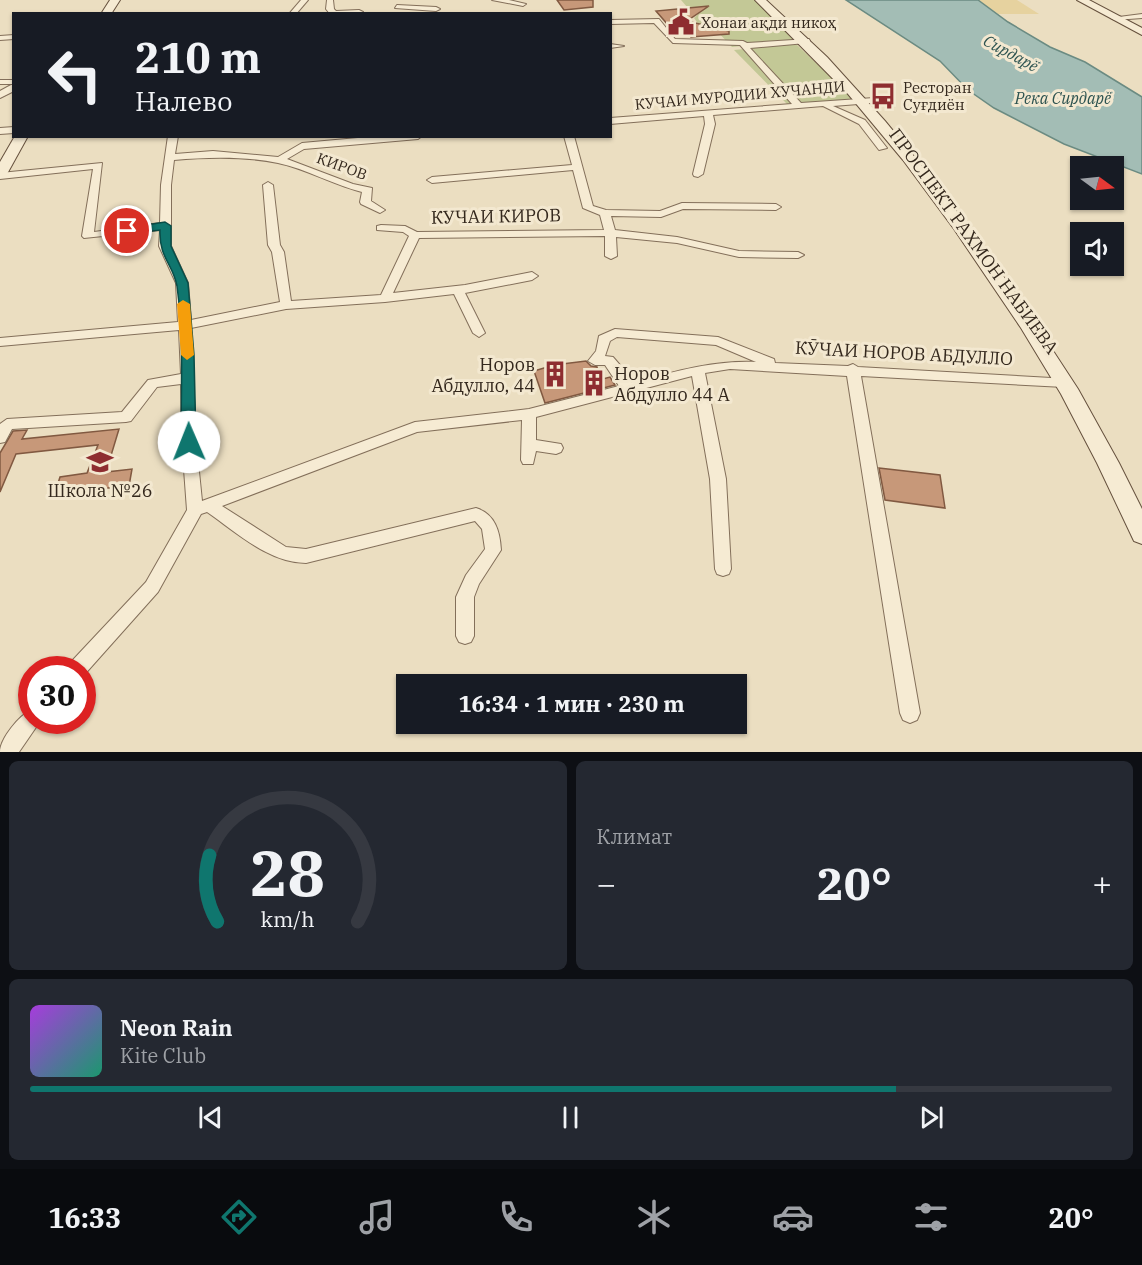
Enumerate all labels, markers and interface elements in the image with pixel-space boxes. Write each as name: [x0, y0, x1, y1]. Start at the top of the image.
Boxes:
public building icon: Хонаи ақди никоҳ: [666, 7, 696, 37]
place label: Хонаи ақди никоҳ: [701, 13, 837, 32]
text: 210 m: [135, 30, 261, 85]
water label: Сирдарё: [980, 30, 1043, 76]
icon: left: [36, 36, 114, 114]
street label: КУЧАИ МУРОДИИ ХУЧАНДИ: [634, 76, 846, 114]
place label: Ресторан Суғдиён: [903, 78, 972, 114]
bus stop icon: Ресторан Суғдиён: [868, 81, 898, 111]
text: Налево: [135, 83, 232, 118]
water label: Река Сирдарё: [1014, 88, 1112, 108]
street label: ПРОСПЕКТ РАХМОН НАБИЕВА: [884, 124, 1064, 359]
street label: КИРОВ: [314, 148, 370, 184]
north arrow: [1070, 156, 1124, 210]
map controls: [1070, 156, 1124, 276]
street label: КУЧАИ КИРОВ: [431, 203, 561, 229]
pin: [101, 205, 152, 256]
icon: arrive: [110, 214, 143, 247]
button: sound: [1070, 222, 1124, 276]
street label: КӮЧАИ НОРОВ АБДУЛЛО: [794, 336, 1014, 370]
place label: Норов Абдулло, 44: [431, 353, 535, 397]
building icon: Норов Абдулло, 44: [540, 359, 570, 389]
place label: Норов Абдулло 44 А: [614, 362, 730, 406]
building icon: Норов Абдулло 44 А: [579, 368, 609, 398]
position arrow: [157, 410, 221, 474]
school or university icon: Школа №26: [85, 447, 115, 477]
place label: Школа №26: [47, 479, 153, 502]
speed limit sign: 30: [18, 656, 96, 734]
text: 16:34 · 1 мин · 230 m: [458, 689, 685, 718]
text: Климат: [597, 823, 672, 850]
text: 28: [250, 832, 325, 913]
text: 20°: [817, 854, 892, 912]
text: −: [597, 862, 616, 905]
text: +: [1092, 862, 1112, 905]
text: km/h: [261, 906, 315, 934]
text: Neon Rain: [120, 1013, 233, 1042]
text: Kite Club: [120, 1042, 206, 1069]
icon: previous: [194, 1101, 227, 1134]
icon: pause: [554, 1101, 587, 1134]
icon: next: [915, 1101, 948, 1134]
icon: directions: [218, 1196, 260, 1238]
icon: music: [356, 1196, 398, 1238]
icon: phone: [495, 1196, 537, 1238]
icon: climate: [633, 1196, 675, 1238]
icon: car: [772, 1196, 814, 1238]
icon: filters: [910, 1196, 952, 1238]
text: 16:33: [48, 1200, 121, 1235]
text: 20°: [1049, 1200, 1094, 1235]

